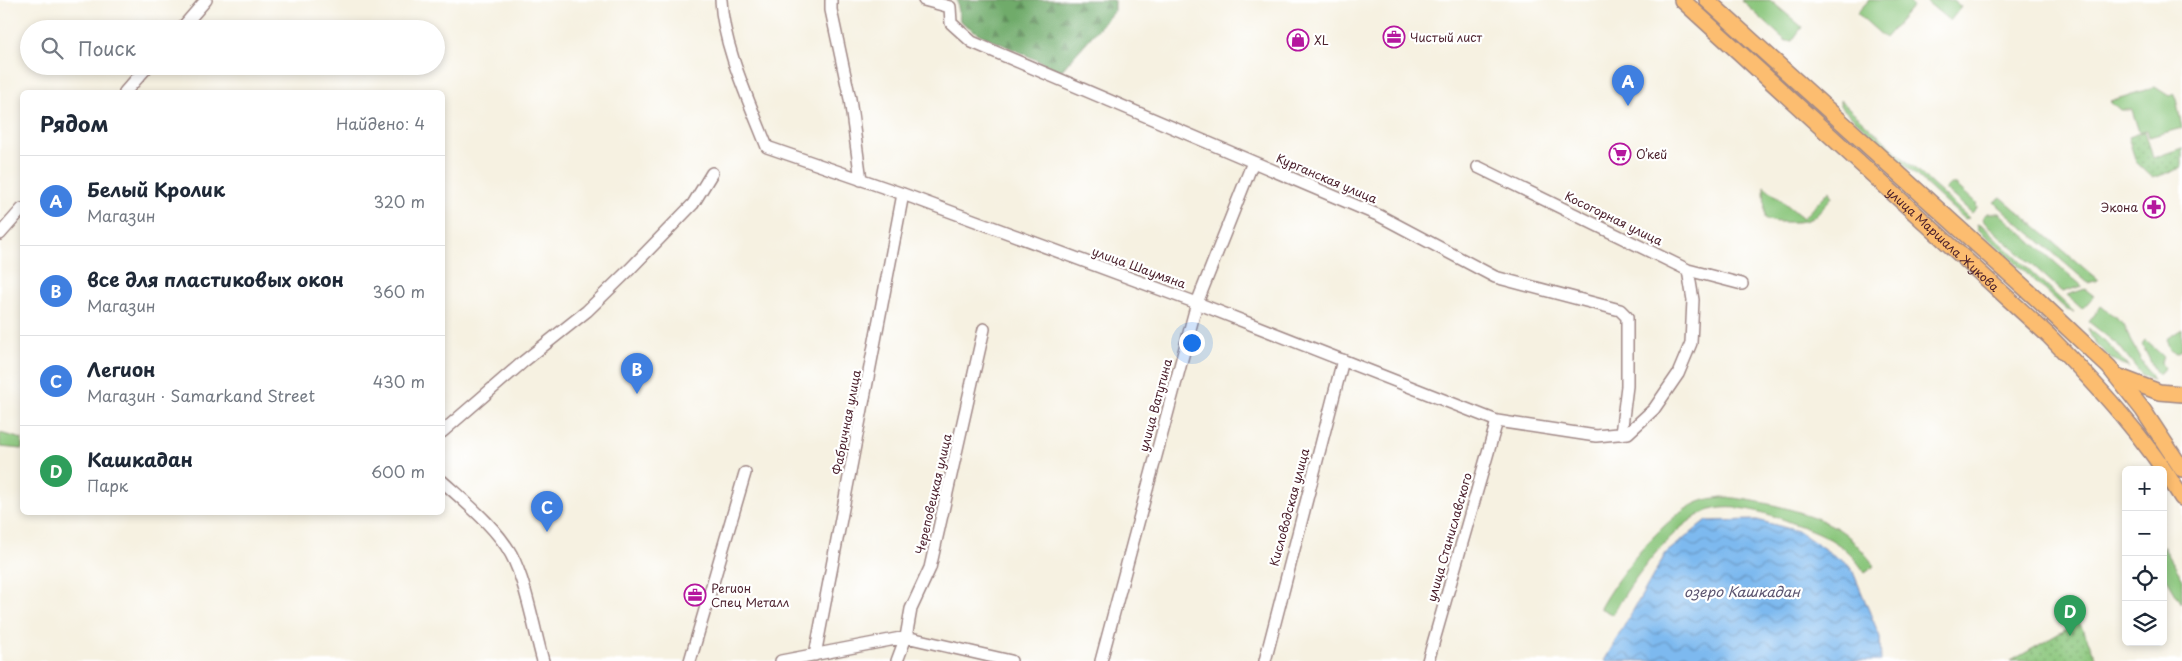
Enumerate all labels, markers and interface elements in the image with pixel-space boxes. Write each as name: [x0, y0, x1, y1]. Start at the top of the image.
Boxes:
search box: [20, 20, 445, 75]
office icon: Чистый лист: [1382, 25, 1406, 49]
shop icon: XL: [1286, 28, 1310, 52]
place label: Чистый лист: [1410, 28, 1483, 46]
place label: XL: [1314, 31, 1329, 49]
icon: search: [38, 34, 66, 62]
text: Поиск: [78, 34, 136, 62]
pin: A: [1612, 65, 1644, 106]
text: Рядом: [40, 107, 108, 139]
text: Найдено: 4: [336, 111, 425, 135]
supermarket icon: О’кей: [1608, 142, 1632, 166]
place label: О’кей: [1636, 145, 1667, 163]
street label: Курганская улица: [1274, 149, 1381, 208]
text: Белый Кролик: [87, 175, 225, 203]
street label: улица Маршала Жукова: [1883, 183, 2004, 296]
street label: Косогорная улица: [1562, 187, 1666, 250]
text: A: [50, 189, 62, 213]
text: 320 m: [374, 189, 425, 213]
pharmacy icon: Экона: [2142, 195, 2166, 219]
place label: Экона: [2101, 198, 2139, 216]
text: Магазин: [87, 203, 156, 227]
street label: улица Шаумяна: [1090, 242, 1189, 293]
text: все для пластиковых окон: [87, 265, 344, 293]
text: B: [51, 279, 61, 303]
text: 360 m: [373, 279, 425, 303]
text: Магазин: [87, 293, 156, 317]
your location: [1179, 330, 1205, 356]
pin: B: [621, 353, 653, 394]
text: Легион: [87, 355, 155, 383]
street label: улица Ватутина: [1134, 356, 1176, 454]
street label: Фабричная улица: [827, 368, 865, 476]
text: C: [50, 369, 62, 393]
text: 430 m: [373, 369, 425, 393]
text: Магазин · Samarkand Street: [87, 383, 315, 407]
street label: Череповецкая улица: [910, 431, 956, 556]
text: Кашкадан: [87, 445, 193, 473]
street label: Кисловодская улица: [1265, 446, 1314, 568]
text: D: [50, 459, 62, 483]
text: 600 m: [371, 459, 425, 483]
map controls: [2122, 466, 2167, 646]
button: +: [2122, 466, 2167, 511]
street label: улица Станиславского: [1422, 470, 1476, 604]
text: Парк: [87, 473, 128, 497]
pin: C: [531, 491, 563, 532]
button: −: [2122, 511, 2167, 556]
button: locate: [2122, 556, 2167, 601]
place label: Регион Спец Металл: [711, 579, 789, 611]
water label: озеро Кашкадан: [1684, 581, 1801, 602]
office icon: Регион Спец Металл: [683, 583, 707, 607]
pin: D: [2054, 595, 2086, 636]
button: layers: [2122, 601, 2167, 646]

